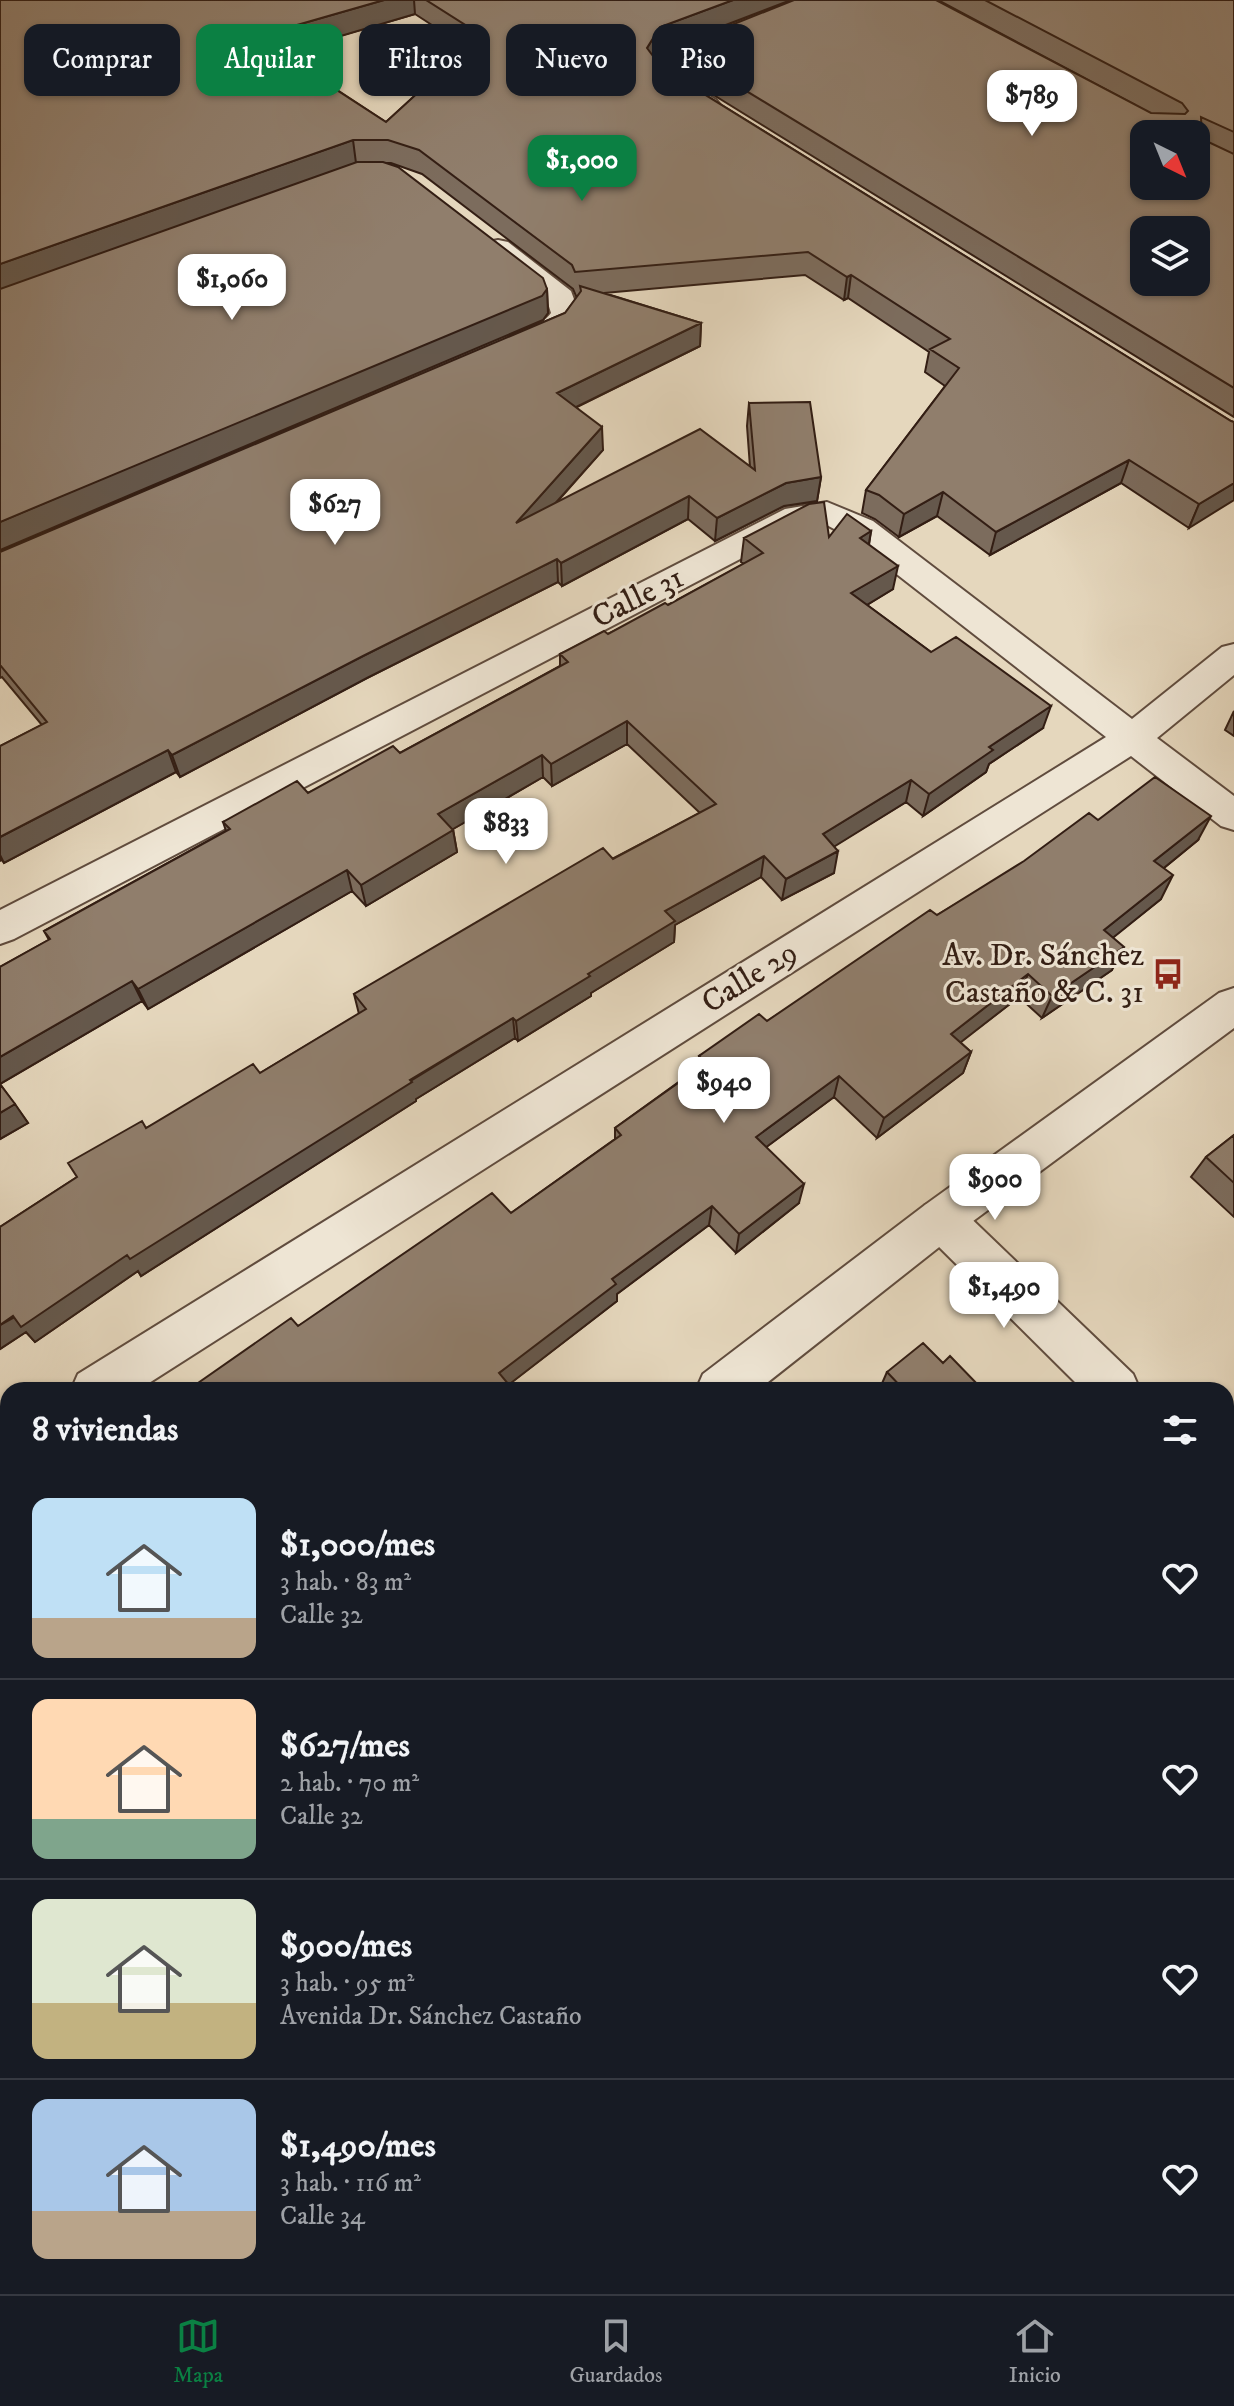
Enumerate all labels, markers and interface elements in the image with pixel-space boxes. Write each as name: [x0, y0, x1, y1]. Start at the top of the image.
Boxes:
chip: Comprar: [24, 24, 180, 96]
chip: Alquilar: [196, 24, 343, 96]
chip: Filtros: [359, 24, 490, 96]
chip: Nuevo: [506, 24, 636, 96]
chip: Piso: [652, 24, 754, 96]
pin: $789: [985, 70, 1079, 138]
text: $789: [1005, 79, 1059, 112]
north arrow: [1130, 120, 1210, 200]
map controls: [1130, 120, 1210, 296]
pin: $1,000: [517, 135, 647, 203]
text: $1,000: [546, 144, 618, 177]
button: layers: [1130, 216, 1210, 296]
pin: $1,060: [167, 254, 297, 322]
text: $1,060: [196, 263, 268, 296]
pin: $627: [288, 479, 382, 547]
text: $627: [308, 488, 362, 521]
street label: Calle 31: [585, 558, 691, 638]
pin: $833: [459, 798, 553, 866]
text: $833: [483, 807, 529, 840]
street label: Calle 29: [695, 933, 805, 1023]
place label: Av. Dr. Sánchez Castaño & C. 31: [942, 936, 1144, 1013]
bus stop icon: Av. Dr. Sánchez Castaño & C. 31: [1151, 957, 1185, 991]
pin: $940: [677, 1057, 771, 1125]
text: $940: [696, 1066, 752, 1099]
pin: $900: [948, 1154, 1042, 1222]
text: $900: [967, 1163, 1023, 1196]
pin: $1,490: [939, 1262, 1069, 1330]
text: $1,490: [967, 1271, 1041, 1304]
icon: filters: [1158, 1408, 1202, 1452]
text: 8 viviendas: [32, 1409, 178, 1451]
text: $1,000/mes: [280, 1524, 435, 1566]
icon: home: [96, 1530, 192, 1626]
icon: heart: [1158, 1556, 1202, 1600]
text: 3 hab. · 83 m²: [280, 1566, 411, 1599]
text: Calle 32: [280, 1599, 363, 1632]
text: $627/mes: [280, 1725, 410, 1767]
icon: home: [96, 1731, 192, 1827]
icon: heart: [1158, 1757, 1202, 1801]
text: 2 hab. · 70 m²: [280, 1767, 419, 1800]
text: Calle 32: [280, 1800, 363, 1833]
text: $900/mes: [280, 1925, 412, 1967]
icon: home: [96, 1931, 192, 2027]
icon: heart: [1158, 1957, 1202, 2001]
text: 3 hab. · 95 m²: [280, 1967, 414, 2000]
text: Avenida Dr. Sánchez Castaño: [280, 2000, 582, 2033]
text: $1,490/mes: [280, 2125, 436, 2167]
icon: home: [96, 2131, 192, 2227]
icon: heart: [1158, 2157, 1202, 2201]
text: 3 hab. · 116 m²: [280, 2167, 421, 2200]
text: Calle 34: [280, 2200, 365, 2233]
tab: Mapa: [173, 2314, 223, 2389]
tab: Guardados: [569, 2314, 662, 2389]
tab: Inicio: [1009, 2314, 1061, 2389]

